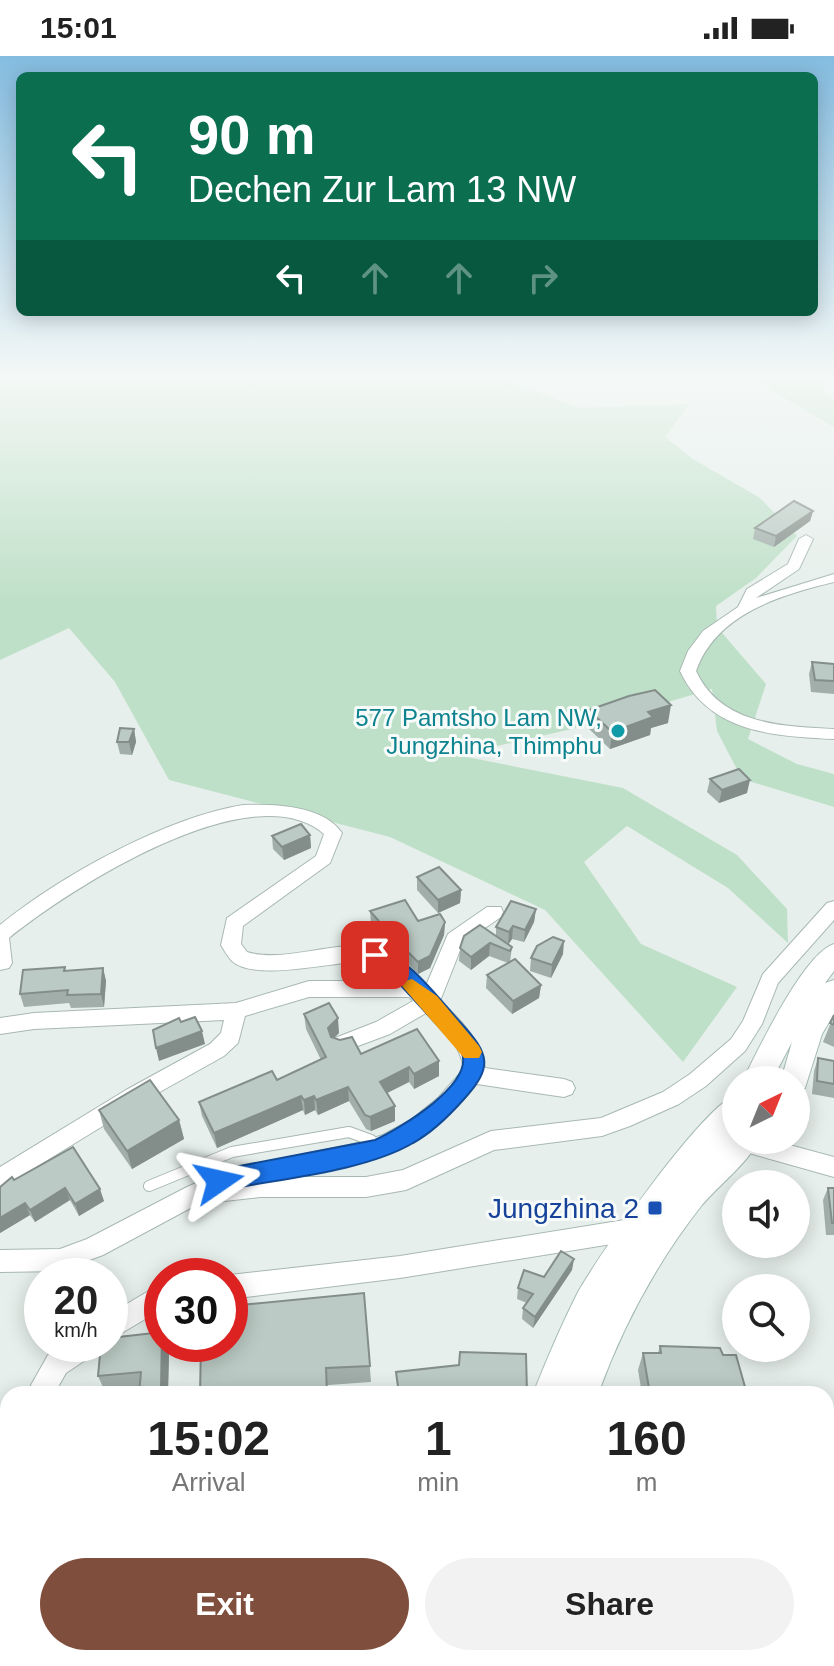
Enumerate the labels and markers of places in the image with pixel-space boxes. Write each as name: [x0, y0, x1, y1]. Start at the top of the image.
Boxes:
place label: 577 Pamtsho Lam NW, Jungzhina, Thimphu: [355, 704, 602, 759]
marker: 577 Pamtsho Lam NW, Jungzhina, Thimphu: [609, 722, 627, 740]
pin: [341, 921, 409, 989]
place label: Jungzhina 2: [488, 1193, 639, 1224]
marker: Jungzhina 2: [646, 1199, 664, 1217]

